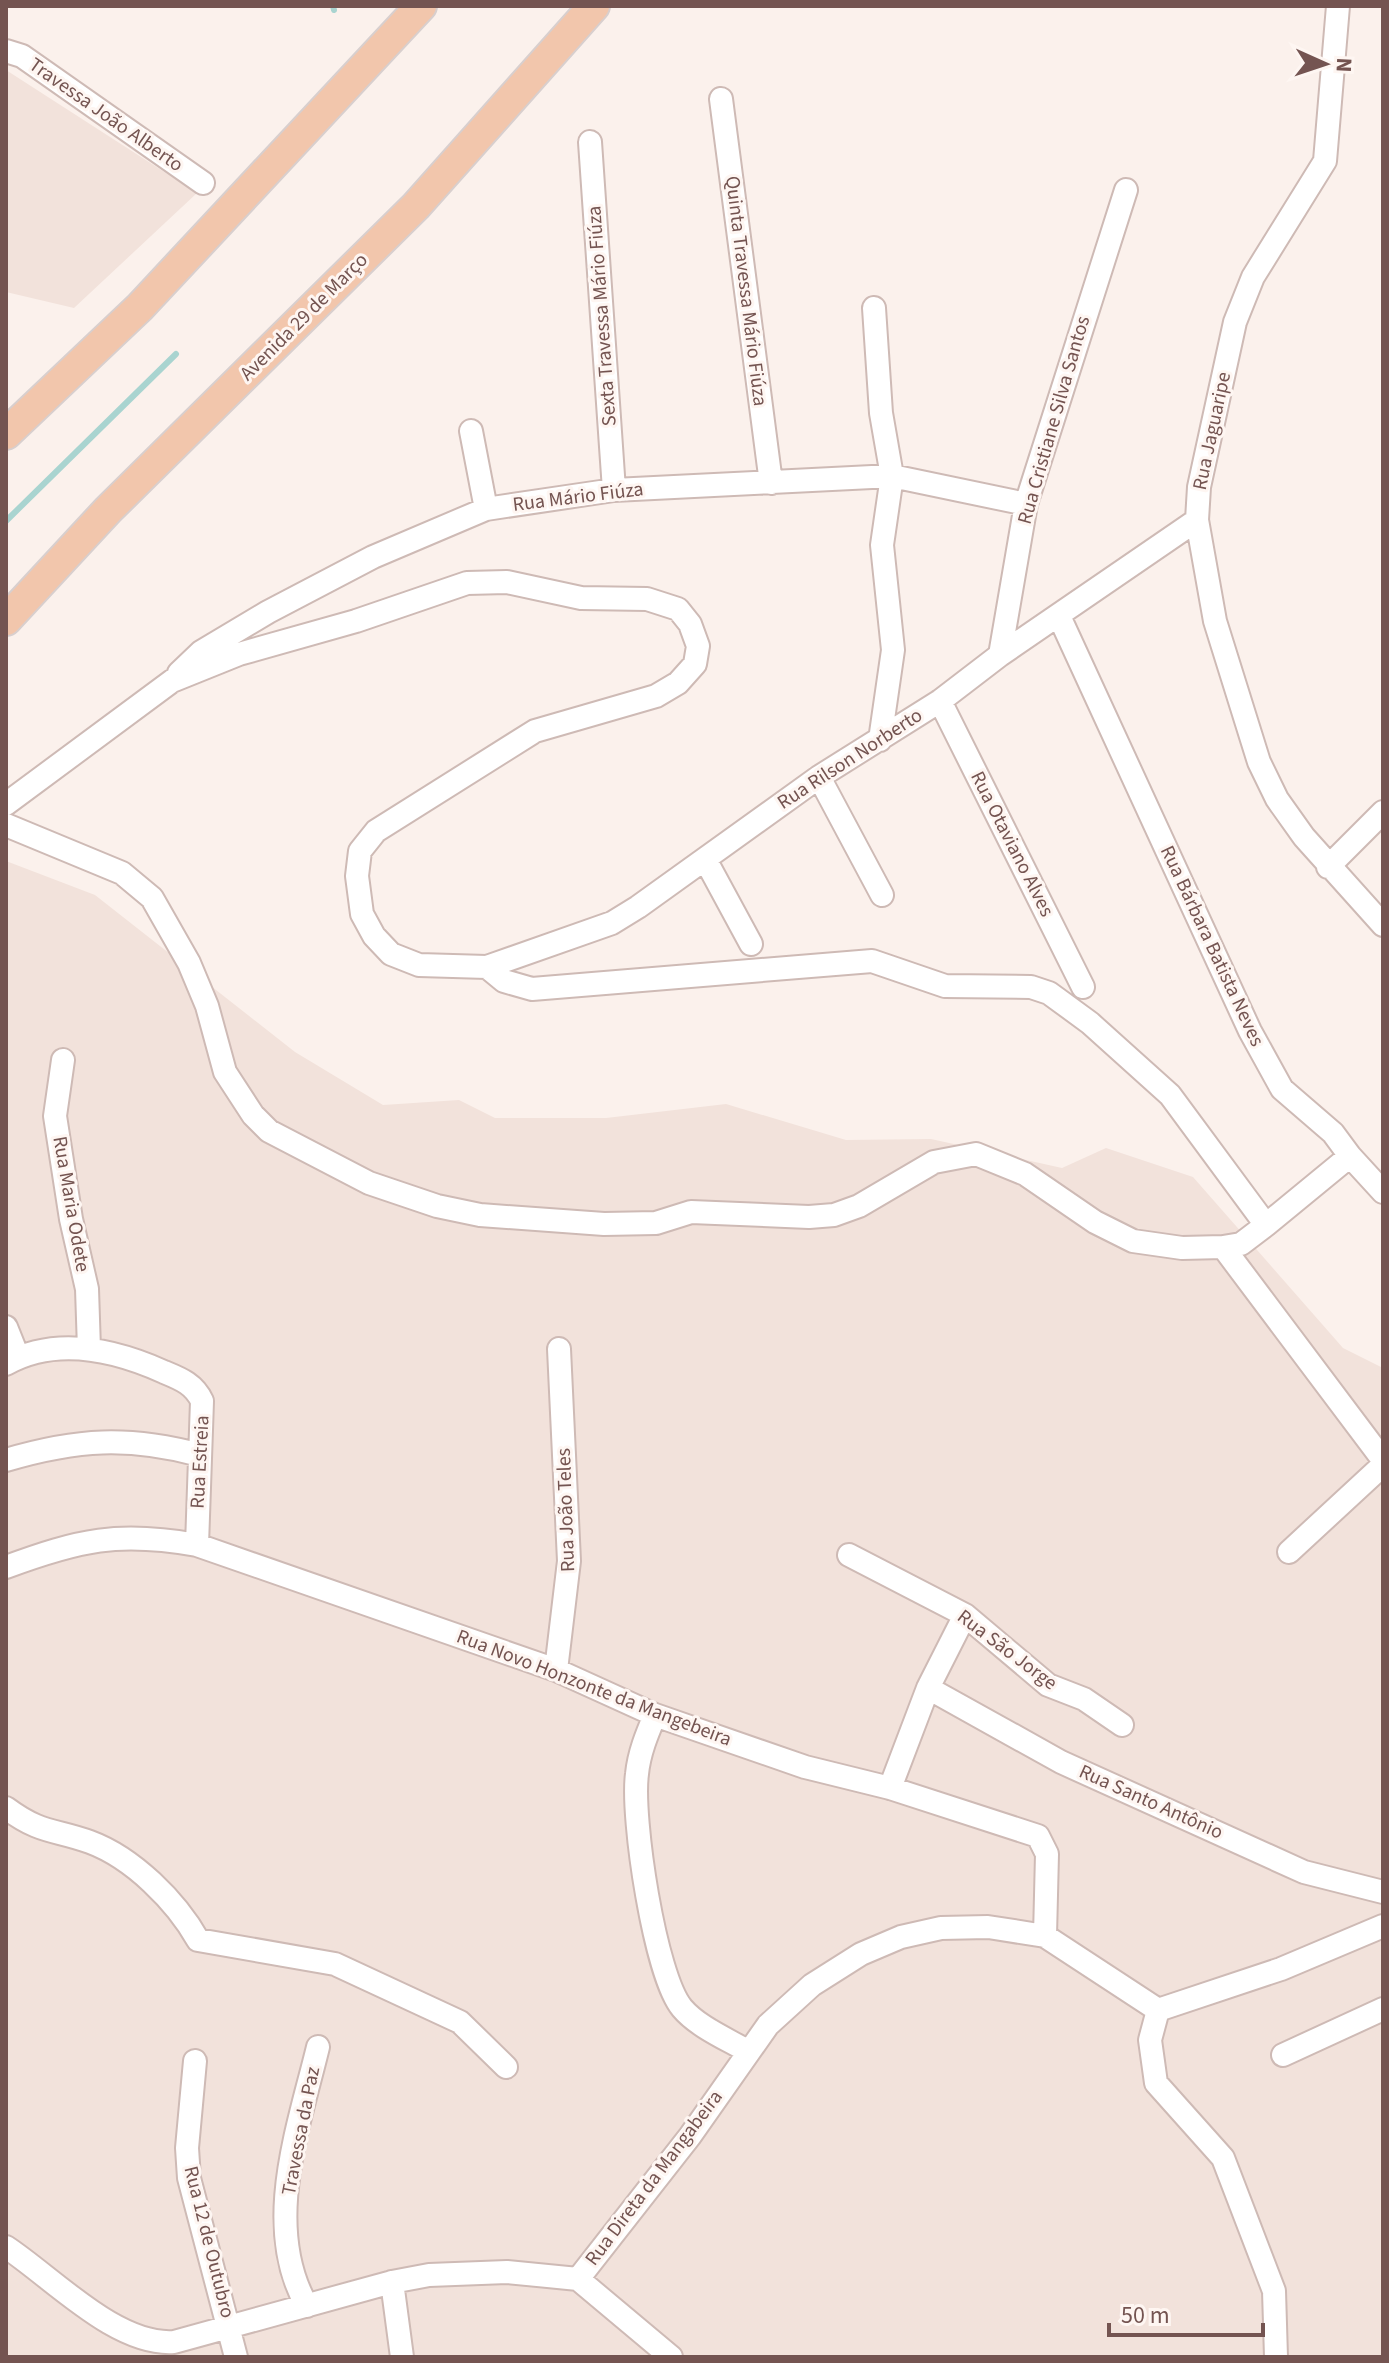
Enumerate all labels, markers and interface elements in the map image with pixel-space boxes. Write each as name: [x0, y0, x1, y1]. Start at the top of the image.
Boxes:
north arrow: [1285, 24, 1365, 104]
street label: Travessa João Alberto: [23, 51, 189, 179]
text: N: [1328, 57, 1360, 73]
street label: Quinta Travessa Mário Fiúza: [718, 174, 774, 408]
street label: Sexta Travessa Mário Fiúza: [580, 205, 624, 427]
street label: Avenida 29 de Março: [234, 247, 374, 387]
street label: Rua Cristiane Silva Santos: [1011, 313, 1097, 527]
street label: Rua Jaguaripe: [1186, 369, 1238, 493]
street label: Rua Mário Fiúza: [511, 475, 645, 519]
street label: Rua Rilson Norberto: [772, 702, 928, 816]
street label: Rua Otaviano Alves: [963, 767, 1061, 921]
street label: Rua Bárbara Batista Neves: [1153, 841, 1271, 1051]
street label: Rua Maria Odete: [45, 1134, 97, 1274]
street label: Rua Estreia: [184, 1415, 216, 1509]
street label: Rua João Teles: [550, 1447, 582, 1573]
street label: Rua São Jorge: [951, 1603, 1063, 1697]
street label: Rua Novo Honzonte da Mangebeira: [453, 1623, 735, 1753]
street label: Rua Santo Antônio: [1074, 1758, 1228, 1846]
street label: Travessa da Paz: [275, 2064, 327, 2198]
street label: Rua Direta da Mangabeira: [579, 2084, 729, 2272]
street label: Rua 12 de Outubro: [177, 2163, 241, 2321]
scale bar: [1109, 2287, 1263, 2337]
text: 50 m: [1121, 2298, 1170, 2333]

